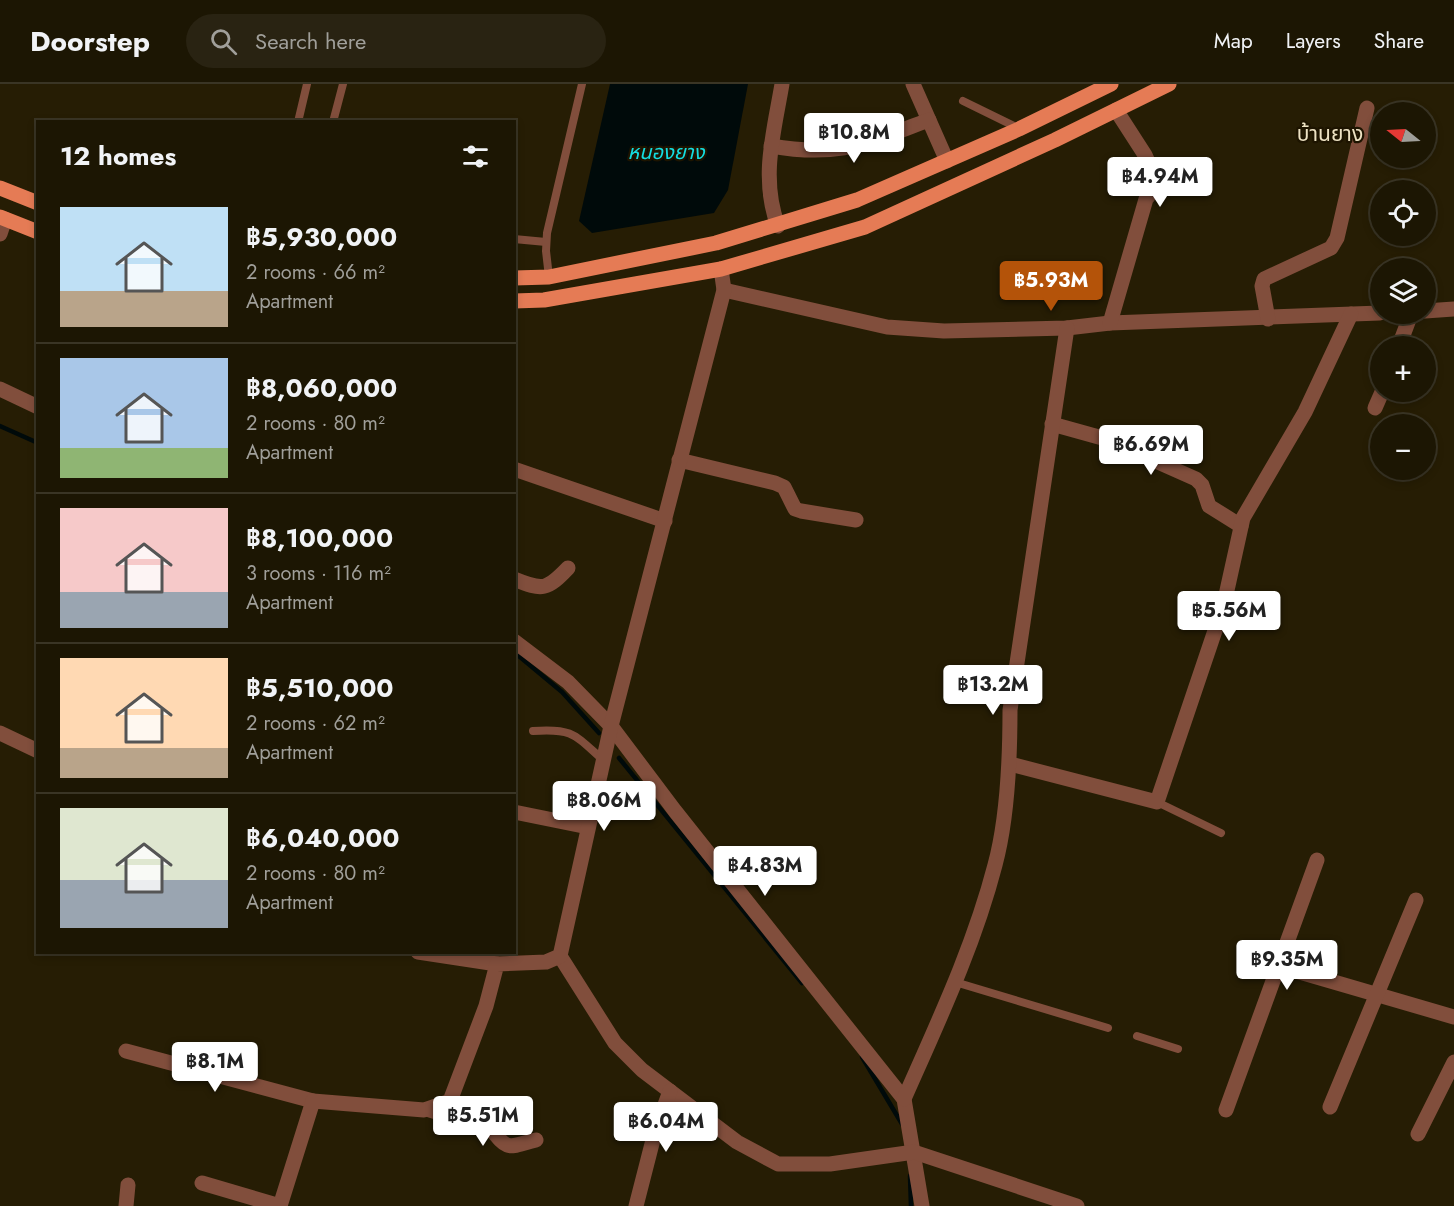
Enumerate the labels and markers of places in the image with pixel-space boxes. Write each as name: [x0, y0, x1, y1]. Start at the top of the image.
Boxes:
pin: ฿10.8M: [805, 113, 903, 164]
pin: ฿4.94M: [1111, 157, 1209, 208]
pin: ฿5.93M: [1002, 261, 1100, 312]
pin: ฿6.69M: [1102, 425, 1200, 476]
pin: ฿5.56M: [1180, 591, 1278, 642]
pin: ฿13.2M: [944, 665, 1042, 716]
pin: ฿8.06M: [555, 781, 653, 832]
pin: ฿4.83M: [716, 846, 814, 897]
pin: ฿9.35M: [1238, 940, 1336, 991]
pin: ฿8.1M: [173, 1042, 257, 1093]
pin: ฿5.51M: [434, 1096, 532, 1147]
pin: ฿6.04M: [617, 1102, 715, 1153]

